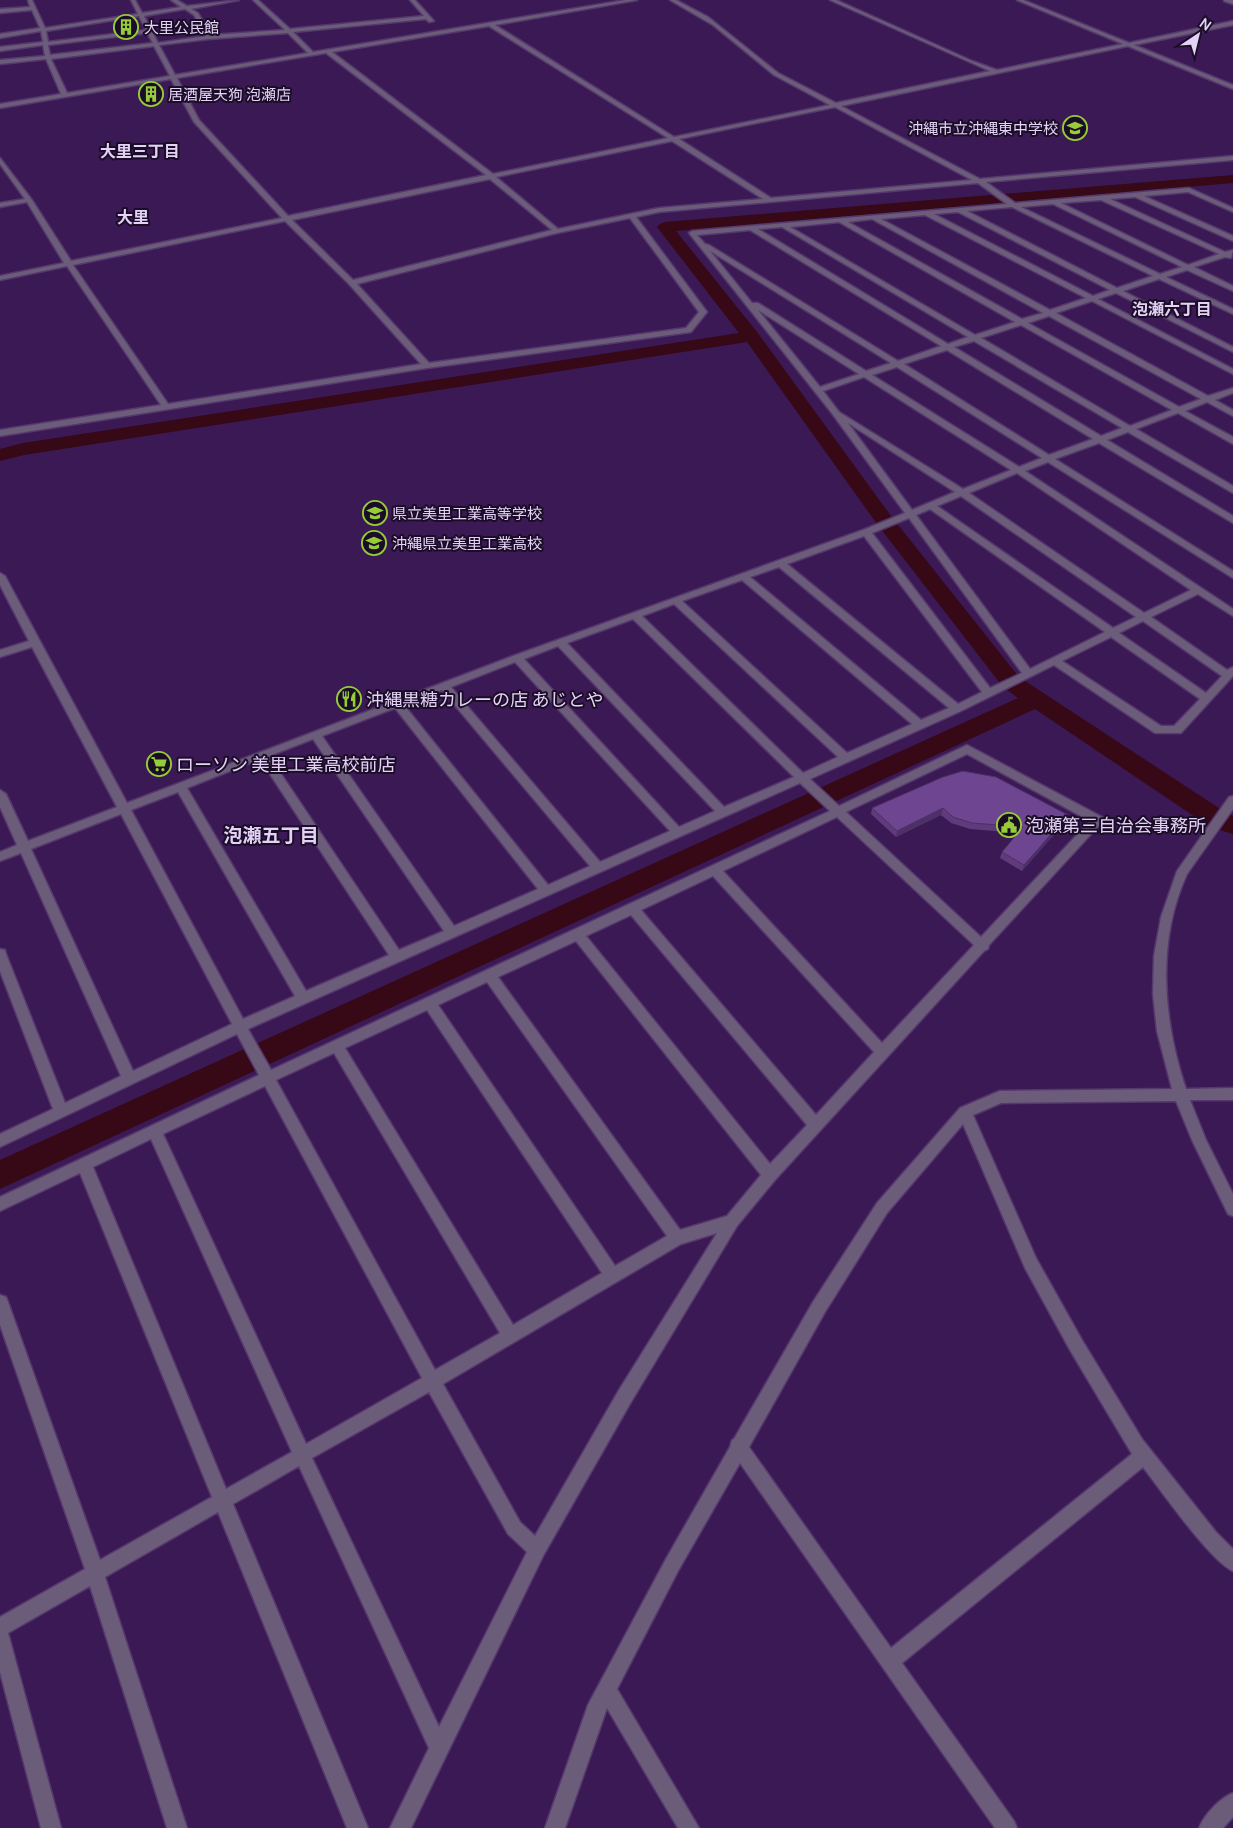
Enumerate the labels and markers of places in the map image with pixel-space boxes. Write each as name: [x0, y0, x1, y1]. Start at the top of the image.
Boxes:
building icon: 大里公民館: [113, 14, 139, 40]
place label: 大里公民館: [144, 17, 219, 38]
building icon: 居酒屋天狗 泡瀬店: [138, 81, 164, 107]
place label: 居酒屋天狗 泡瀬店: [168, 84, 291, 105]
school or university icon: 沖縄市立沖縄東中学校: [1062, 115, 1088, 141]
place label: 沖縄市立沖縄東中学校: [908, 118, 1058, 139]
school or university icon: 県立美里工業高等学校: [362, 500, 388, 526]
place label: 県立美里工業高等学校: [392, 503, 542, 524]
school or university icon: 沖縄県立美里工業高校: [361, 530, 387, 556]
place label: 沖縄県立美里工業高校: [392, 533, 542, 554]
restaurant icon: 沖縄黒糖カレーの店 あじとや: [336, 686, 362, 712]
place label: 沖縄黒糖カレーの店 あじとや: [366, 687, 604, 711]
supermarket icon: ローソン 美里工業高校前店: [146, 751, 172, 777]
place label: ローソン 美里工業高校前店: [176, 752, 396, 776]
public building icon: 泡瀬第三自治会事務所: [996, 812, 1022, 838]
place label: 泡瀬第三自治会事務所: [1026, 813, 1206, 837]

